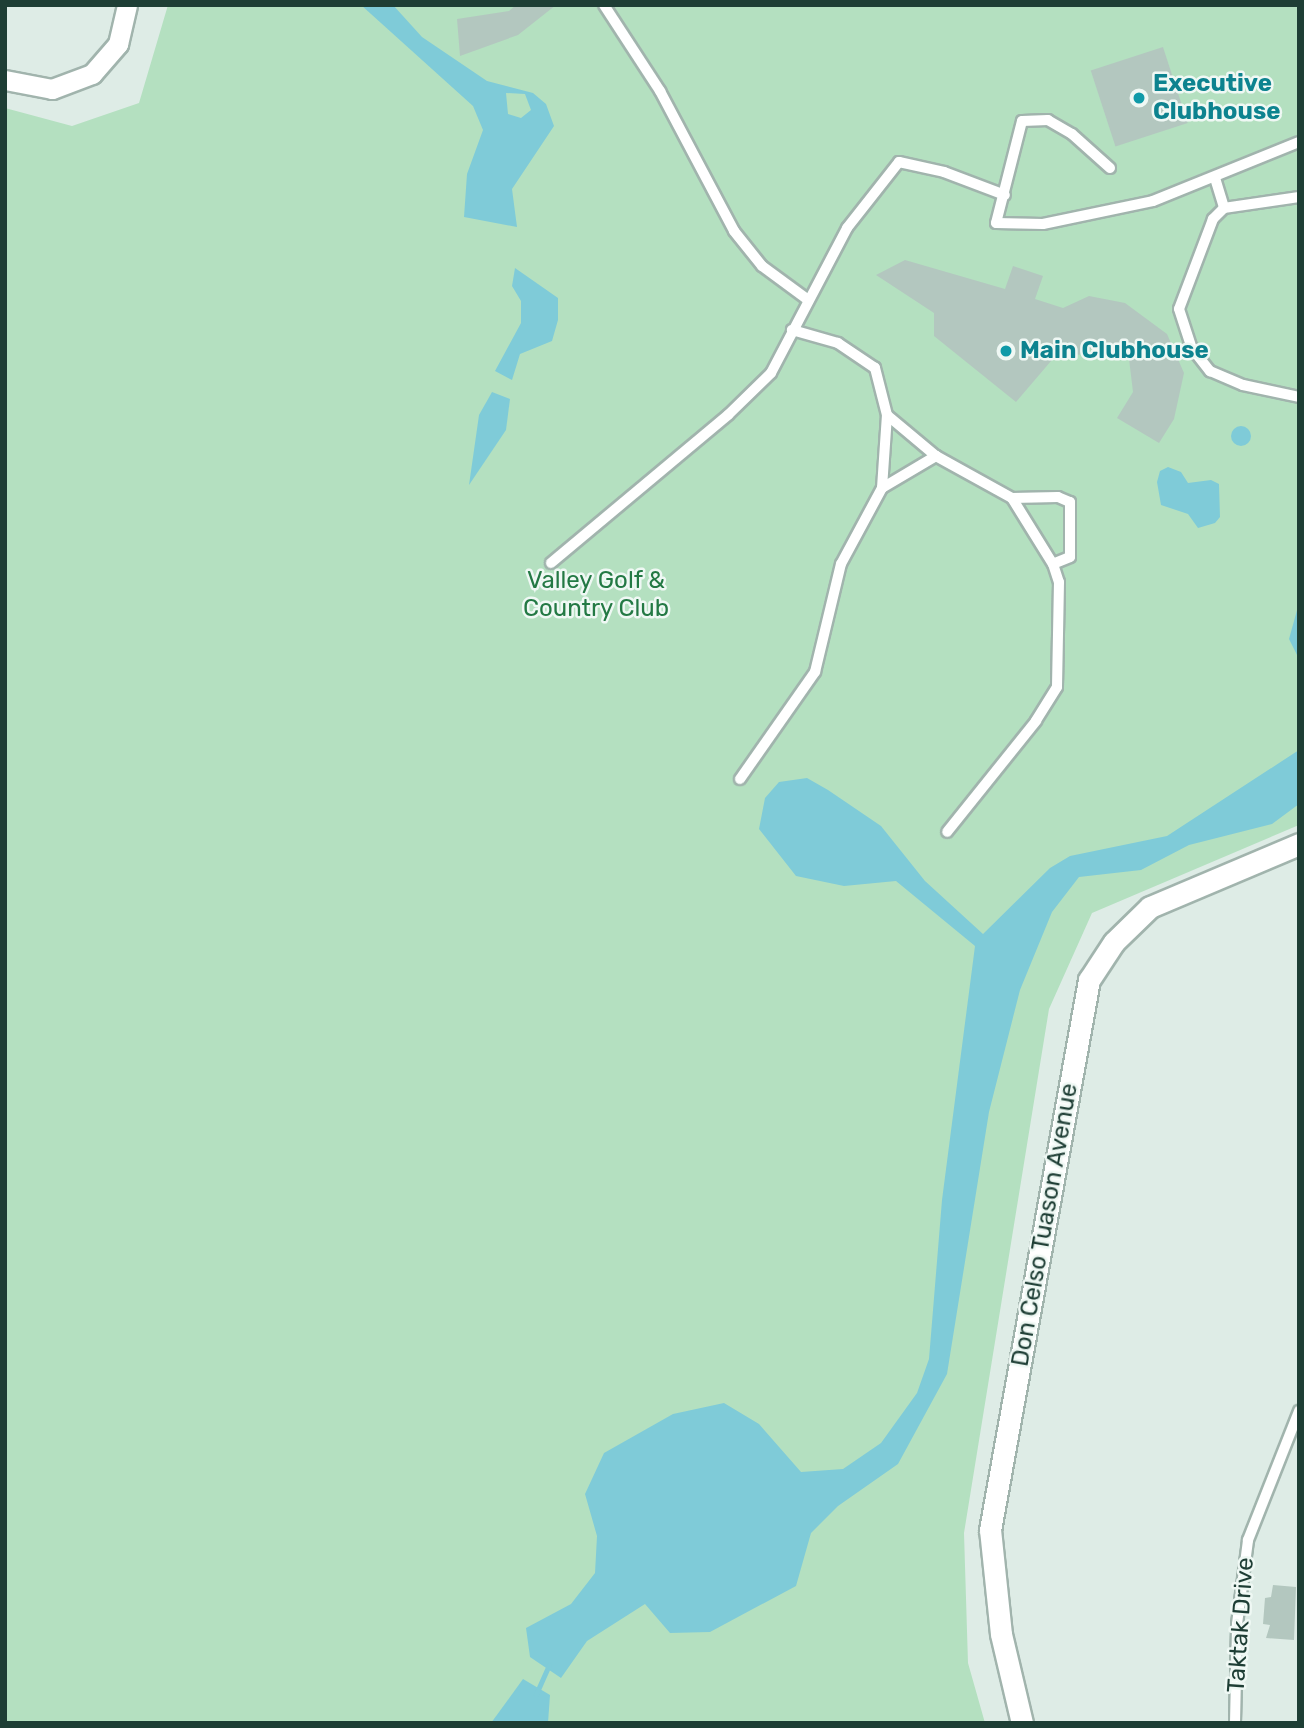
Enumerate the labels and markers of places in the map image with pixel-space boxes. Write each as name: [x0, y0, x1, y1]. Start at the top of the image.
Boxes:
place label: Executive Clubhouse: [1153, 70, 1280, 126]
marker: Executive Clubhouse: [1131, 90, 1147, 106]
place label: Main Clubhouse: [1020, 337, 1209, 365]
marker: Main Clubhouse: [998, 343, 1014, 359]

